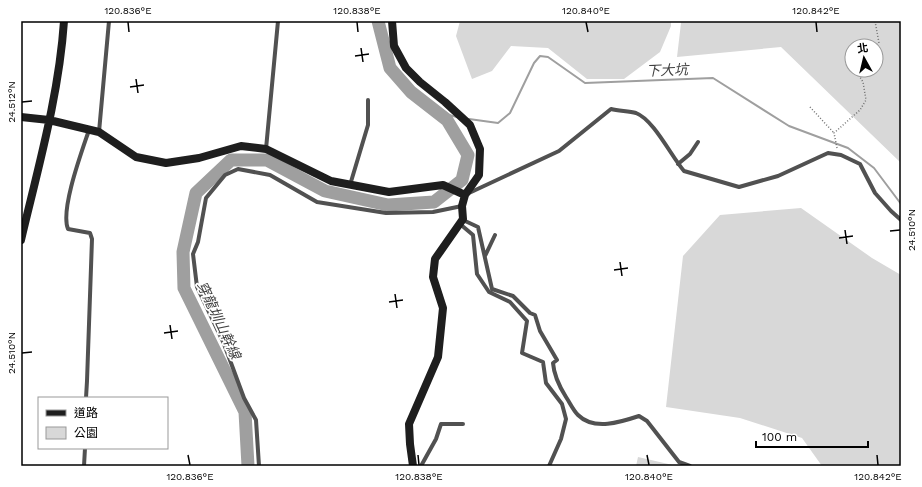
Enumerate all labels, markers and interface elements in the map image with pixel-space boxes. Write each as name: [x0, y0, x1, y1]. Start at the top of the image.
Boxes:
text: 120.836°E: [104, 5, 152, 16]
text: 120.838°E: [333, 5, 381, 16]
text: 120.840°E: [562, 5, 610, 16]
text: 120.842°E: [792, 5, 840, 16]
north arrow: [844, 38, 884, 78]
text: 北: [856, 41, 869, 56]
water label: 下大坑: [646, 61, 690, 79]
text: 24.512°N: [6, 81, 17, 123]
text: 24.510°N: [906, 209, 917, 251]
water label: 穿龍圳山幹線: [194, 279, 245, 363]
text: 24.510°N: [6, 332, 17, 374]
legend: [38, 397, 168, 449]
text: 道路: [74, 406, 98, 420]
scale bar: [756, 423, 868, 449]
text: 公園: [74, 426, 98, 440]
text: 100 m: [762, 430, 797, 444]
text: 120.836°E: [166, 471, 214, 482]
text: 120.838°E: [395, 471, 443, 482]
text: 120.840°E: [625, 471, 673, 482]
text: 120.842°E: [854, 471, 902, 482]

